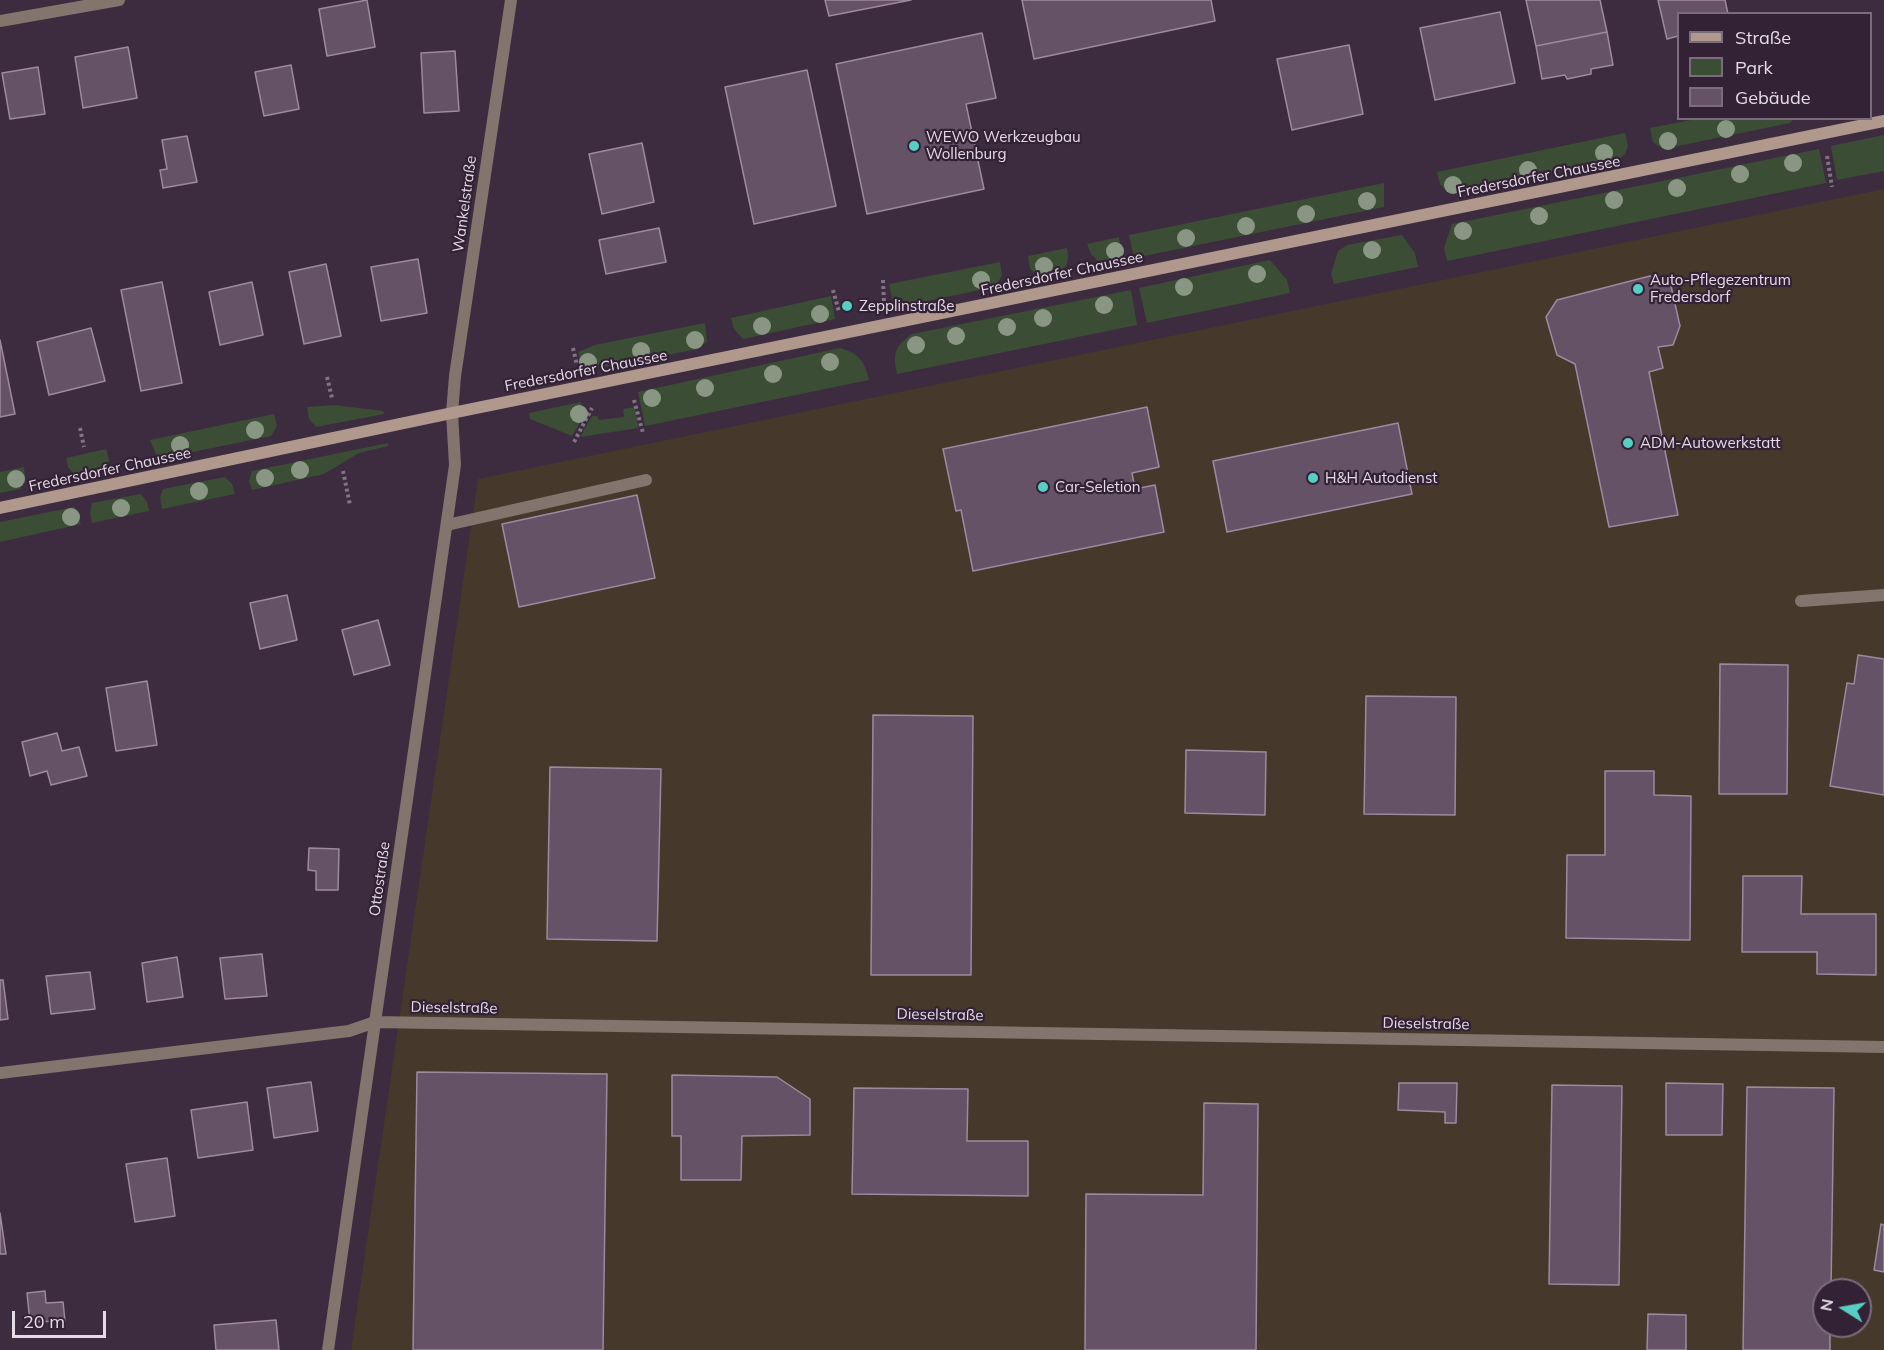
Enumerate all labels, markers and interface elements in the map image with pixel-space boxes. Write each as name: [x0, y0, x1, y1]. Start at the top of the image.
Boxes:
legend: [1677, 12, 1872, 120]
text: Straße: [1735, 26, 1791, 49]
text: Park: [1735, 56, 1773, 79]
text: Gebäude: [1735, 86, 1811, 109]
place label: WEWO Werkzeugbau Wollenburg: [926, 128, 1081, 163]
marker: WEWO Werkzeugbau Wollenburg: [907, 139, 921, 153]
street label: Fredersdorfer Chaussee: [1456, 152, 1622, 202]
street label: Wankelstraße: [449, 154, 481, 254]
street label: Fredersdorfer Chaussee: [979, 248, 1145, 300]
place label: Auto-Pflegezentrum Fredersdorf: [1650, 271, 1791, 306]
marker: Auto-Pflegezentrum Fredersdorf: [1631, 282, 1645, 296]
place label: Zepplinstraße: [859, 297, 954, 315]
marker: Zepplinstraße: [840, 299, 854, 313]
street label: Fredersdorfer Chaussee: [503, 346, 669, 396]
place label: ADM-Autowerkstatt: [1640, 434, 1781, 452]
marker: ADM-Autowerkstatt: [1621, 436, 1635, 450]
street label: Fredersdorfer Chaussee: [27, 444, 193, 496]
place label: H&H Autodienst: [1325, 469, 1438, 487]
marker: H&H Autodienst: [1306, 471, 1320, 485]
place label: Car-Seletion: [1055, 478, 1141, 496]
marker: Car-Seletion: [1036, 480, 1050, 494]
street label: Ottostraße: [366, 841, 394, 917]
street label: Dieselstraße: [410, 998, 498, 1018]
street label: Dieselstraße: [896, 1005, 984, 1025]
street label: Dieselstraße: [1382, 1014, 1470, 1034]
north arrow: [1812, 1278, 1872, 1338]
text: N: [1815, 1297, 1837, 1313]
scale bar: [15, 1299, 110, 1337]
text: 20 m: [23, 1310, 65, 1333]

